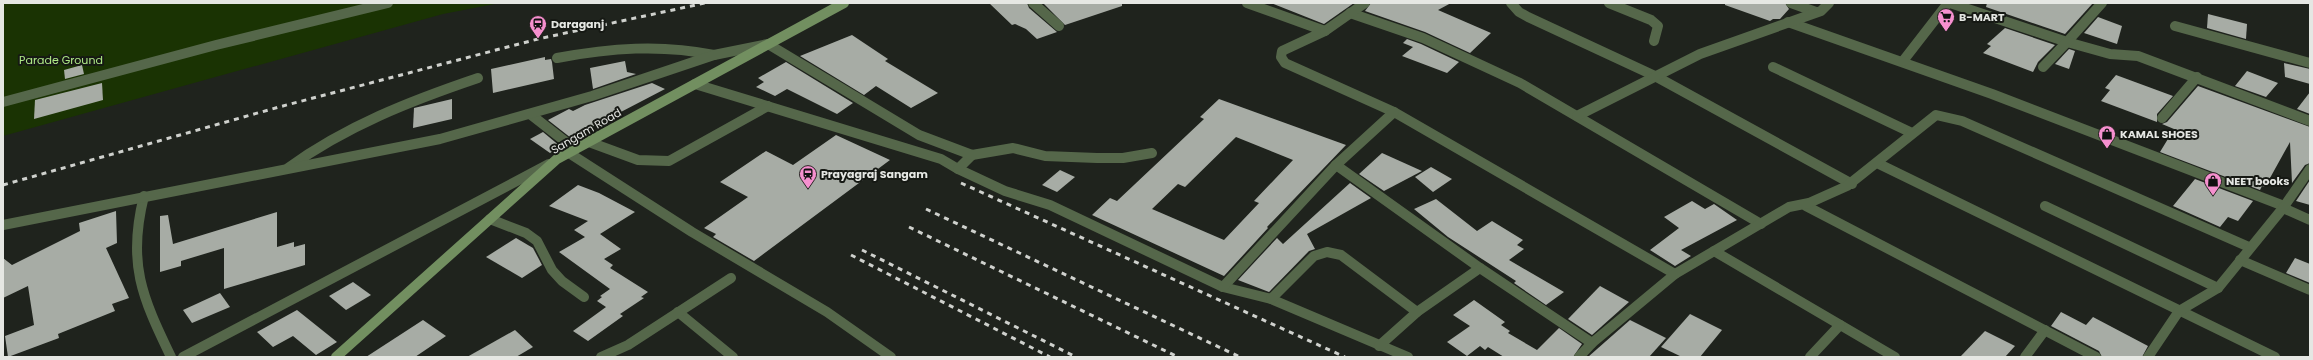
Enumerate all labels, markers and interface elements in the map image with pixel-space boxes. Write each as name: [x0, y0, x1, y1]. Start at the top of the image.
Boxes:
supermarket icon: B-MART: [1936, 7, 1956, 32]
place label: B-MART: [1959, 9, 2005, 25]
station icon: Daraganj: [528, 14, 548, 39]
place label: Daraganj: [551, 16, 604, 32]
park label: Parade Ground: [19, 52, 103, 68]
street label: Sangam Road: [548, 104, 624, 158]
shop icon: KAMAL SHOES: [2097, 124, 2117, 149]
place label: KAMAL SHOES: [2120, 126, 2198, 142]
station icon: Prayagraj Sangam: [798, 164, 818, 189]
place label: Prayagraj Sangam: [821, 166, 928, 182]
shop icon: NEET books: [2203, 171, 2223, 196]
place label: NEET books: [2226, 173, 2289, 189]

